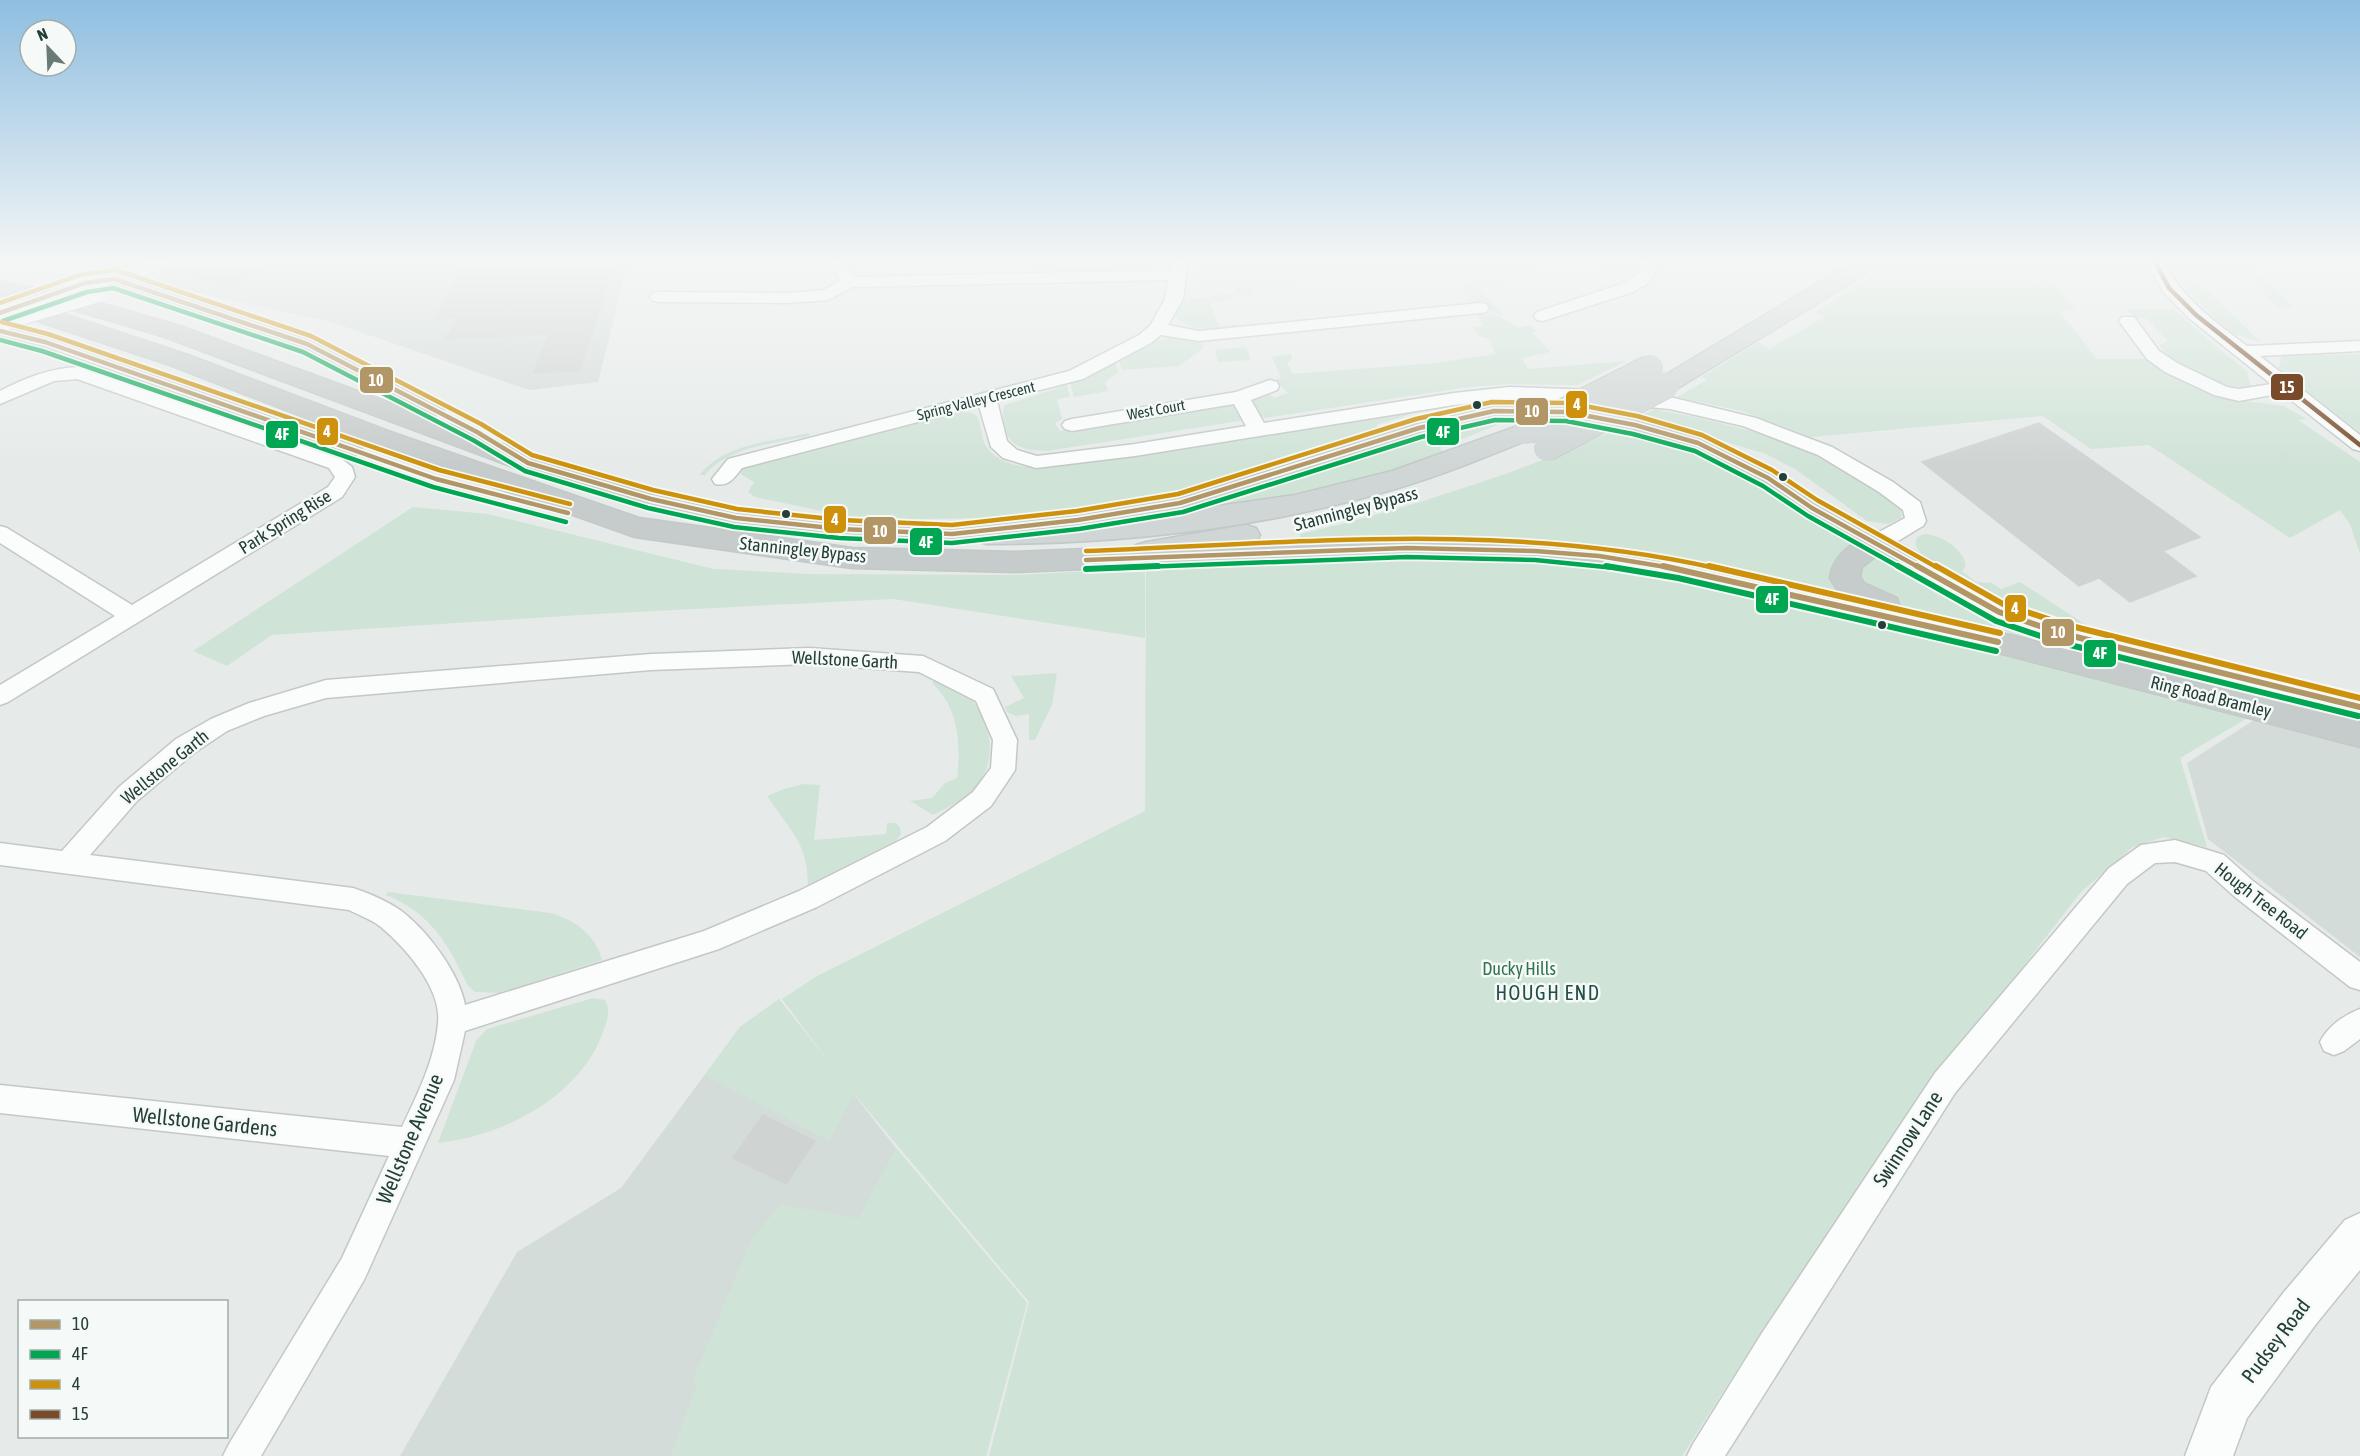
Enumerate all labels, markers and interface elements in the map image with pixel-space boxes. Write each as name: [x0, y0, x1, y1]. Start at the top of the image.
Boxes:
north arrow: [18, 18, 78, 78]
text: N: [34, 24, 50, 44]
line badge: 10: [359, 366, 394, 394]
text: 10: [368, 371, 384, 389]
line badge: 15: [2270, 373, 2304, 401]
street label: Spring Valley Crescent: [915, 378, 1037, 423]
text: 15: [2279, 378, 2295, 396]
line badge: 4: [1565, 390, 1588, 419]
text: 4: [1572, 395, 1581, 413]
street label: West Court: [1126, 396, 1186, 423]
line badge: 10: [1515, 397, 1549, 426]
unlabelled marker: [1471, 399, 1483, 411]
text: 10: [1524, 402, 1540, 420]
line badge: 4: [316, 417, 339, 446]
line badge: 4F: [1426, 417, 1460, 446]
line badge: 4F: [265, 420, 299, 449]
text: 4: [322, 422, 331, 440]
text: 4F: [1435, 423, 1451, 441]
text: 4F: [274, 425, 290, 443]
unlabelled marker: [1777, 471, 1789, 483]
street label: Stanningley Bypass: [1292, 482, 1420, 535]
street label: Park Spring Rise: [235, 485, 335, 558]
line badge: 4: [823, 505, 847, 534]
unlabelled marker: [780, 508, 792, 520]
text: 4: [830, 510, 839, 528]
line badge: 10: [863, 516, 897, 545]
text: 10: [872, 522, 888, 540]
line badge: 4F: [909, 527, 943, 556]
street label: Stanningley Bypass: [739, 532, 867, 567]
text: 4F: [918, 533, 934, 551]
line badge: 4F: [1755, 585, 1789, 614]
text: 4F: [1764, 590, 1780, 608]
line badge: 4: [2004, 594, 2027, 623]
text: 4: [2010, 599, 2019, 617]
line badge: 10: [2041, 618, 2075, 647]
unlabelled marker: [1876, 619, 1888, 631]
text: 10: [2050, 623, 2066, 641]
line badge: 4F: [2083, 639, 2117, 668]
text: 4F: [2092, 644, 2108, 662]
street label: Wellstone Garth: [791, 646, 899, 673]
street label: Ring Road Bramley: [2149, 671, 2274, 722]
street label: Wellstone Garth: [117, 725, 213, 808]
street label: Hough Tree Road: [2211, 858, 2312, 943]
park label: Ducky Hills: [1482, 958, 1556, 979]
district label: HOUGH END: [1495, 981, 1601, 1004]
street label: Wellstone Avenue: [371, 1070, 447, 1207]
street label: Swinnow Lane: [1867, 1086, 1947, 1191]
street label: Wellstone Gardens: [132, 1101, 279, 1141]
street label: Pudsey Road: [2236, 1294, 2314, 1387]
legend: [18, 1300, 228, 1438]
text: 10: [72, 1313, 89, 1334]
text: 4F: [72, 1343, 88, 1364]
text: 4: [72, 1373, 80, 1394]
text: 15: [72, 1403, 89, 1424]

